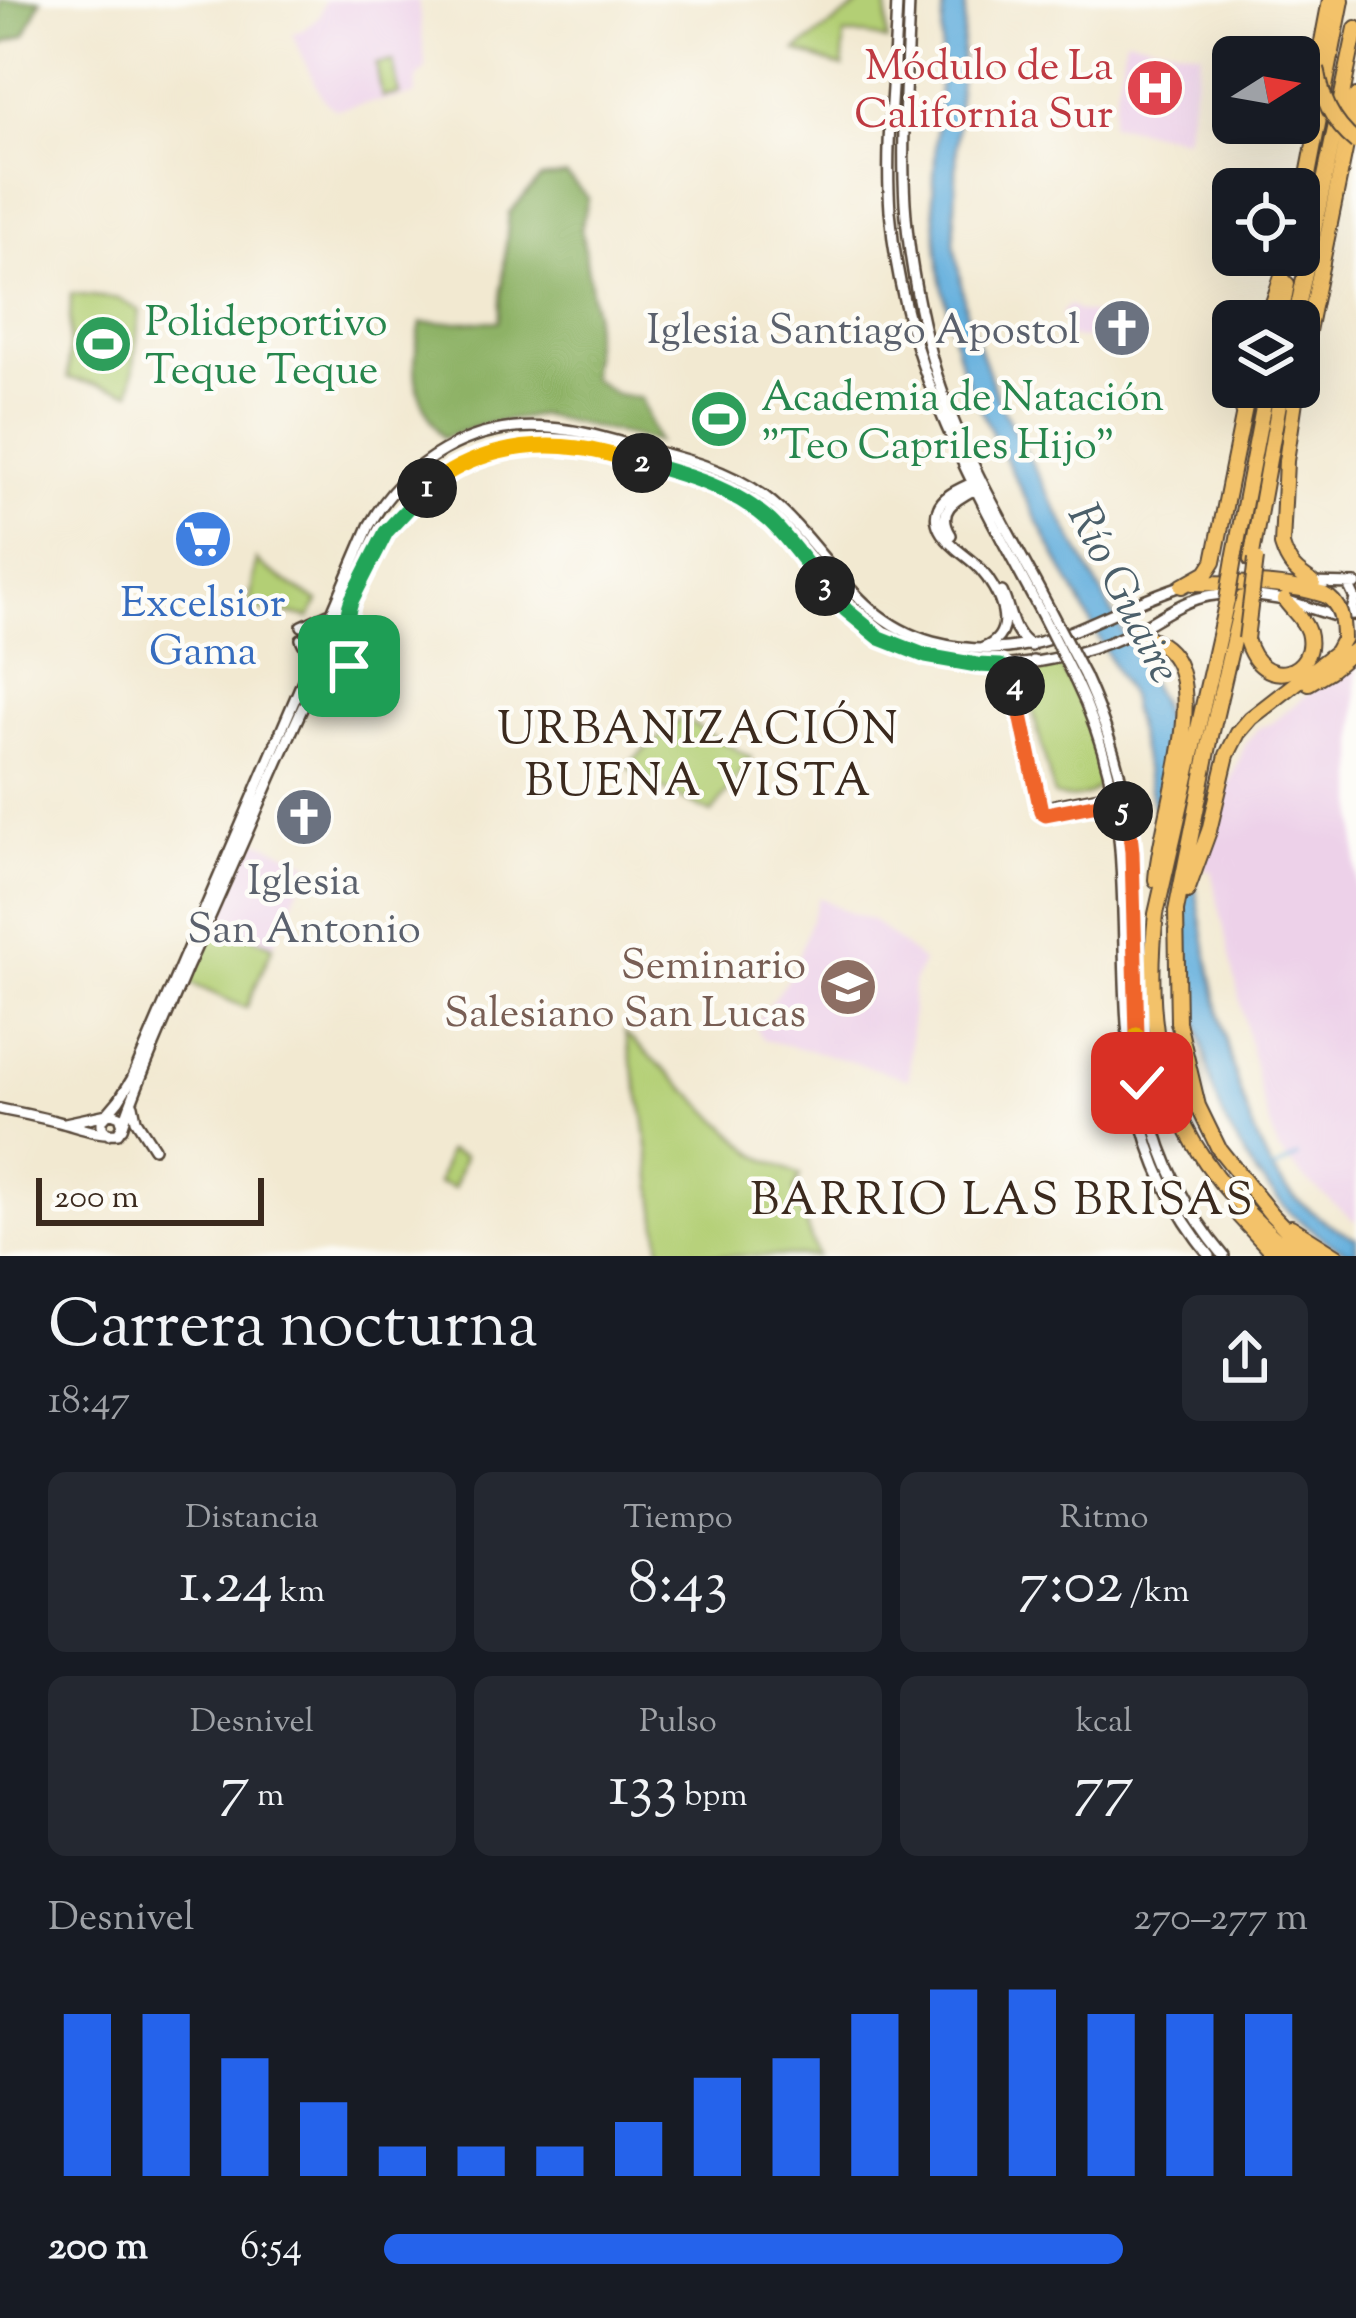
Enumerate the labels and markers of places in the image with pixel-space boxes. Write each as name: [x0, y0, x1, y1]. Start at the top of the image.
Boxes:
place label: Módulo de La California Sur: [854, 39, 1113, 147]
hospital icon: Módulo de La California Sur: [1124, 57, 1186, 119]
place label: Polideportivo Teque Teque: [145, 295, 387, 403]
church icon: Iglesia Santiago Apostol: [1091, 297, 1153, 359]
place label: Iglesia Santiago Apostol: [647, 303, 1080, 363]
sports icon: Polideportivo Teque Teque: [72, 313, 134, 375]
place label: Academia de Natación "Teo Capriles Hijo": [761, 370, 1164, 478]
sports icon: Academia de Natación "Teo Capriles Hijo": [688, 388, 750, 450]
pin: 2: [612, 433, 672, 493]
pin: 1: [397, 458, 457, 518]
supermarket icon: Excelsior Gama: [172, 508, 234, 570]
pin: 3: [795, 556, 855, 616]
place label: Excelsior Gama: [120, 576, 286, 684]
pin: [298, 615, 400, 717]
pin: 4: [985, 656, 1045, 716]
pin: 5: [1093, 781, 1153, 841]
church icon: Iglesia San Antonio: [273, 786, 335, 848]
place label: Iglesia San Antonio: [187, 854, 421, 962]
place label: Seminario Salesiano San Lucas: [444, 938, 806, 1046]
school or university icon: Seminario Salesiano San Lucas: [817, 956, 879, 1018]
pin: [1091, 1032, 1193, 1134]

